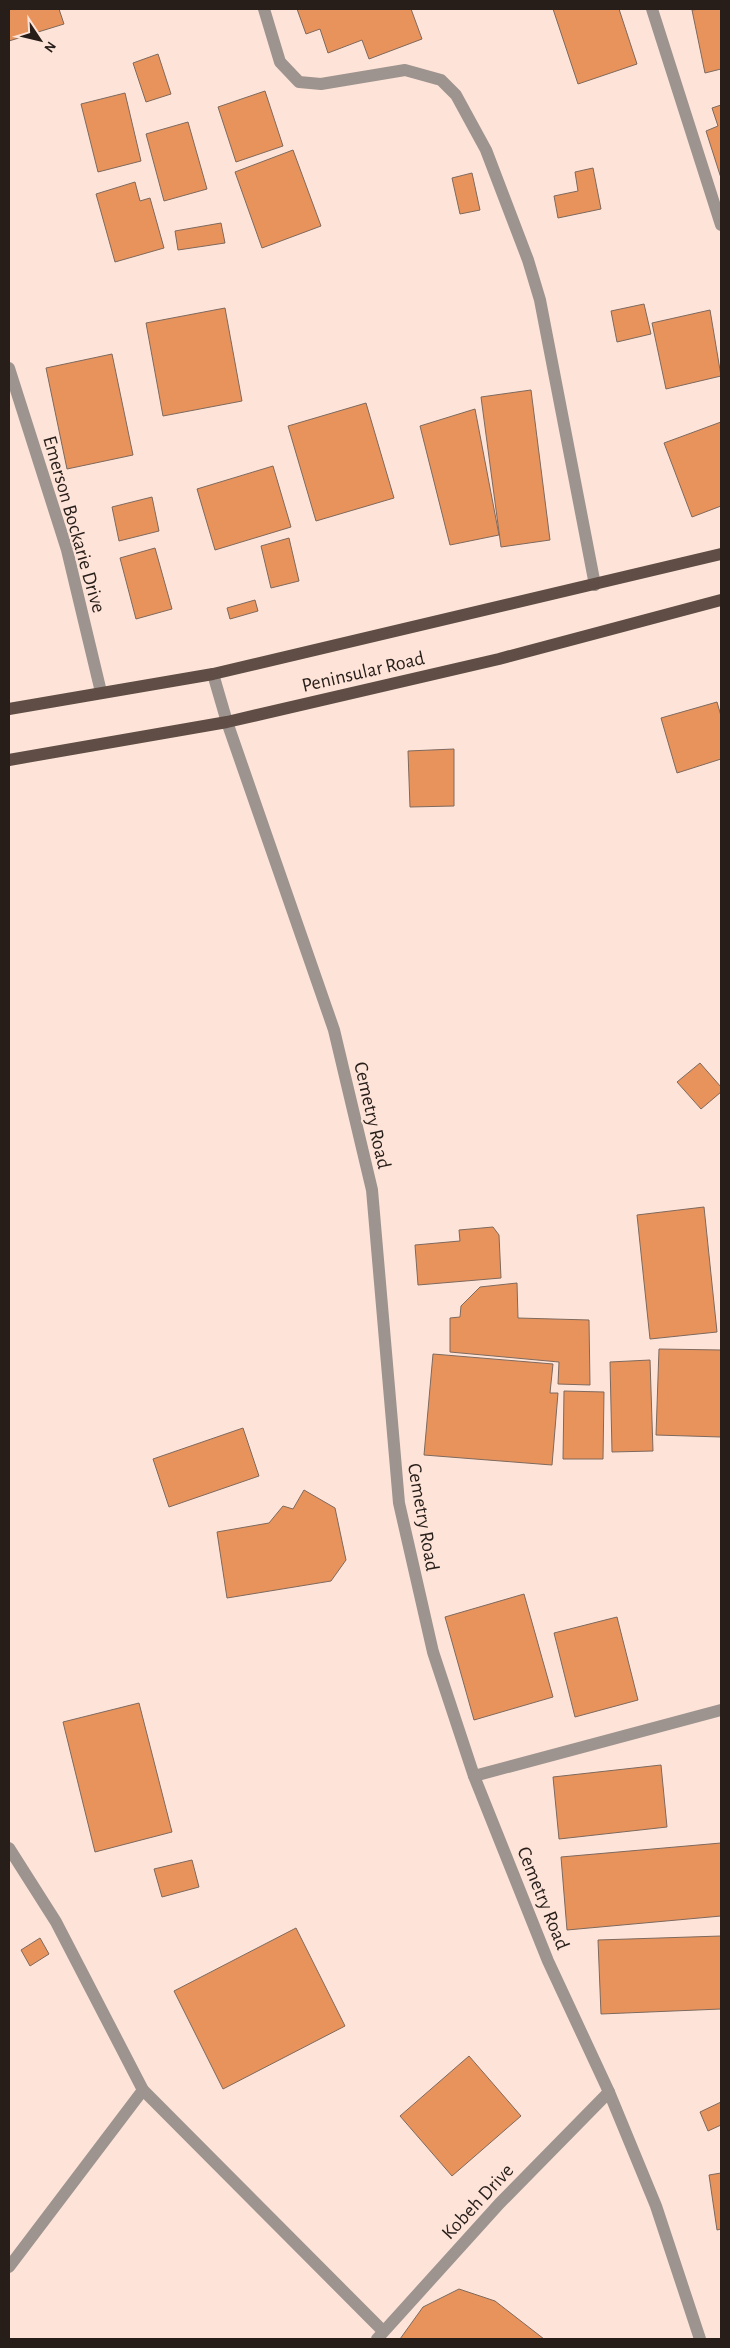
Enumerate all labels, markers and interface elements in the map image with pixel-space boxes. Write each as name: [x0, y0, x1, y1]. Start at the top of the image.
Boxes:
north arrow: [15, 15, 65, 65]
text: N: [41, 39, 58, 55]
street label: Emerson Bockarie Drive: [39, 434, 109, 615]
street label: Peninsular Road: [300, 648, 427, 696]
street label: Cemetry Road: [350, 1060, 394, 1171]
street label: Cemetry Road: [404, 1462, 442, 1573]
street label: Cemetry Road: [513, 1844, 573, 1953]
street label: Kobeh Drive: [438, 2160, 517, 2243]

